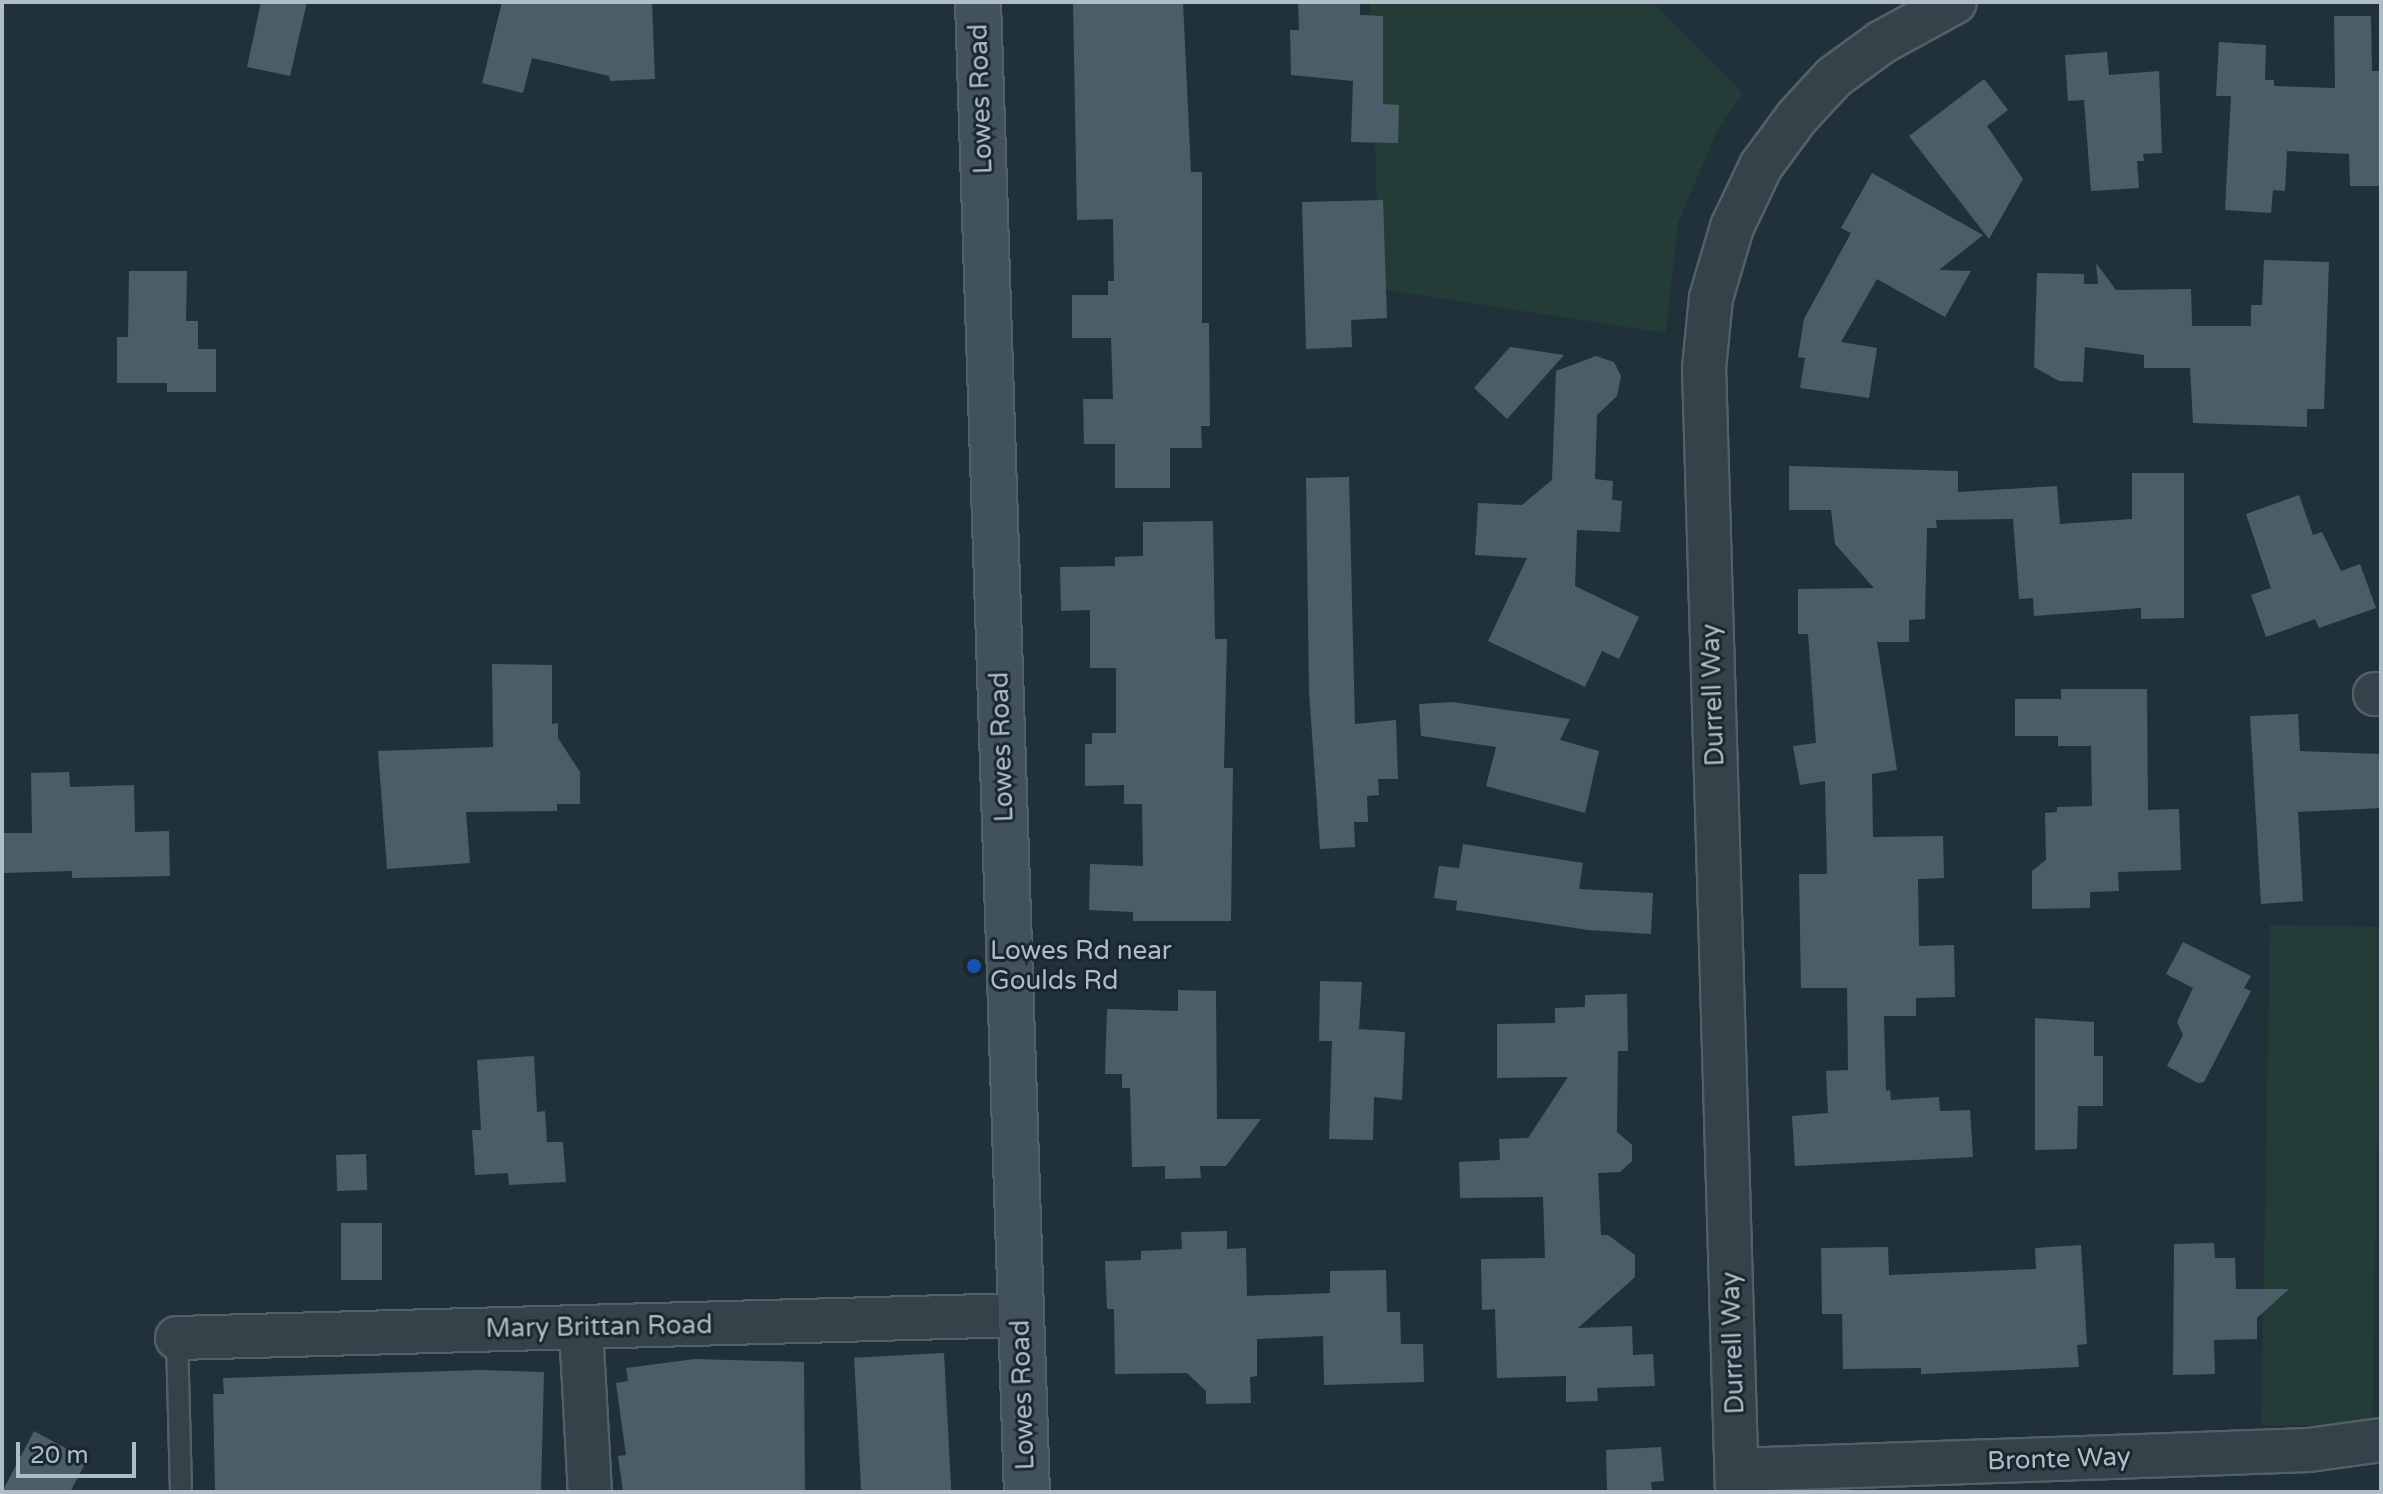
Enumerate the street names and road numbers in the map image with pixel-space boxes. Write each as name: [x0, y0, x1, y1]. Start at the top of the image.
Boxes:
street label: Lowes Road: [963, 23, 999, 175]
street label: Durrell Way: [1695, 623, 1731, 767]
street label: Lowes Road: [984, 671, 1020, 823]
street label: Durrell Way: [1715, 1271, 1751, 1415]
street label: Mary Brittan Road: [485, 1309, 713, 1345]
street label: Lowes Road: [1005, 1319, 1041, 1471]
street label: Bronte Way: [1987, 1441, 2131, 1477]

